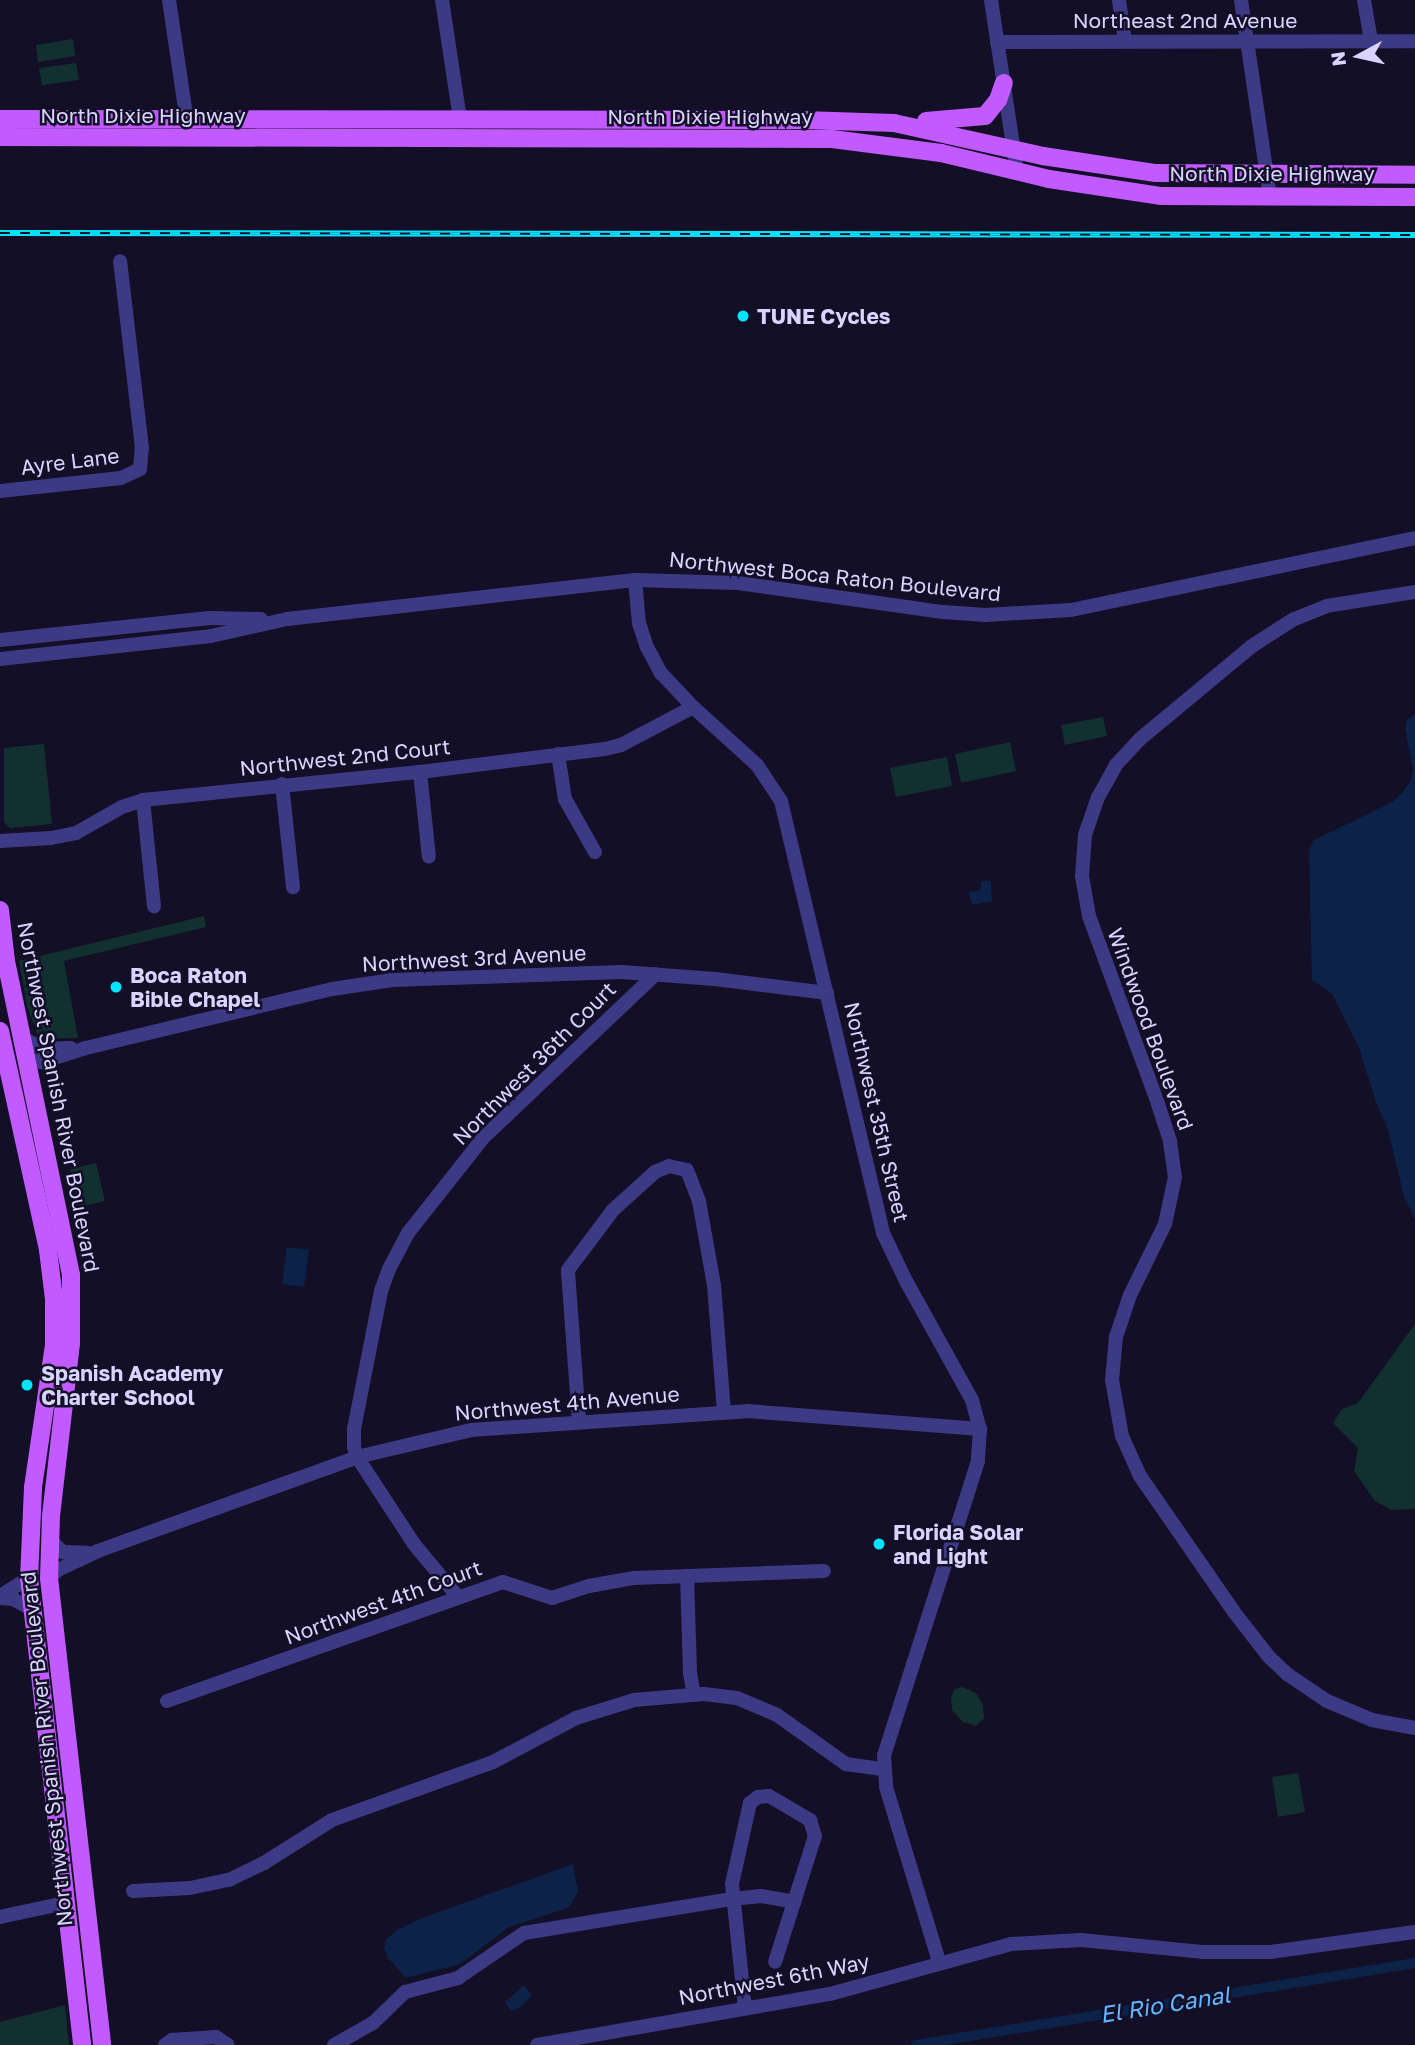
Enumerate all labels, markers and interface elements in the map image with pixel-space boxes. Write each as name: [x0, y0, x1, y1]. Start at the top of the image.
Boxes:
street label: Northeast 2nd Avenue: [1073, 7, 1297, 33]
north arrow: [1324, 21, 1394, 91]
text: N: [1325, 50, 1350, 68]
street label: North Dixie Highway: [40, 102, 246, 128]
street label: North Dixie Highway: [607, 103, 813, 129]
street label: North Dixie Highway: [1169, 160, 1375, 186]
place label: TUNE Cycles: [757, 303, 891, 329]
marker: TUNE Cycles: [735, 308, 751, 324]
street label: Ayre Lane: [19, 442, 121, 480]
street label: Northwest Boca Raton Boulevard: [668, 546, 1002, 606]
street label: Northwest 2nd Court: [238, 733, 452, 781]
street label: Northwest Spanish River Boulevard: [13, 920, 105, 1274]
street label: Windwood Boulevard: [1103, 924, 1199, 1134]
street label: Northwest 3rd Avenue: [361, 940, 587, 976]
place label: Boca Raton Bible Chapel: [130, 962, 260, 1012]
street label: Northwest 36th Court: [447, 976, 621, 1150]
marker: Boca Raton Bible Chapel: [108, 979, 124, 995]
street label: Northwest 35th Street: [839, 999, 915, 1225]
place label: Spanish Academy Charter School: [41, 1360, 223, 1410]
marker: Spanish Academy Charter School: [19, 1377, 35, 1393]
street label: Northwest 4th Avenue: [454, 1381, 680, 1425]
place label: Florida Solar and Light: [893, 1519, 1023, 1569]
marker: Florida Solar and Light: [871, 1536, 887, 1552]
street label: Northwest 4th Court: [281, 1555, 485, 1649]
street label: Northwest Spanish River Boulevard: [15, 1570, 77, 1928]
street label: Northwest 6th Way: [676, 1948, 872, 2010]
water label: El Rio Canal: [1098, 1980, 1232, 2028]

